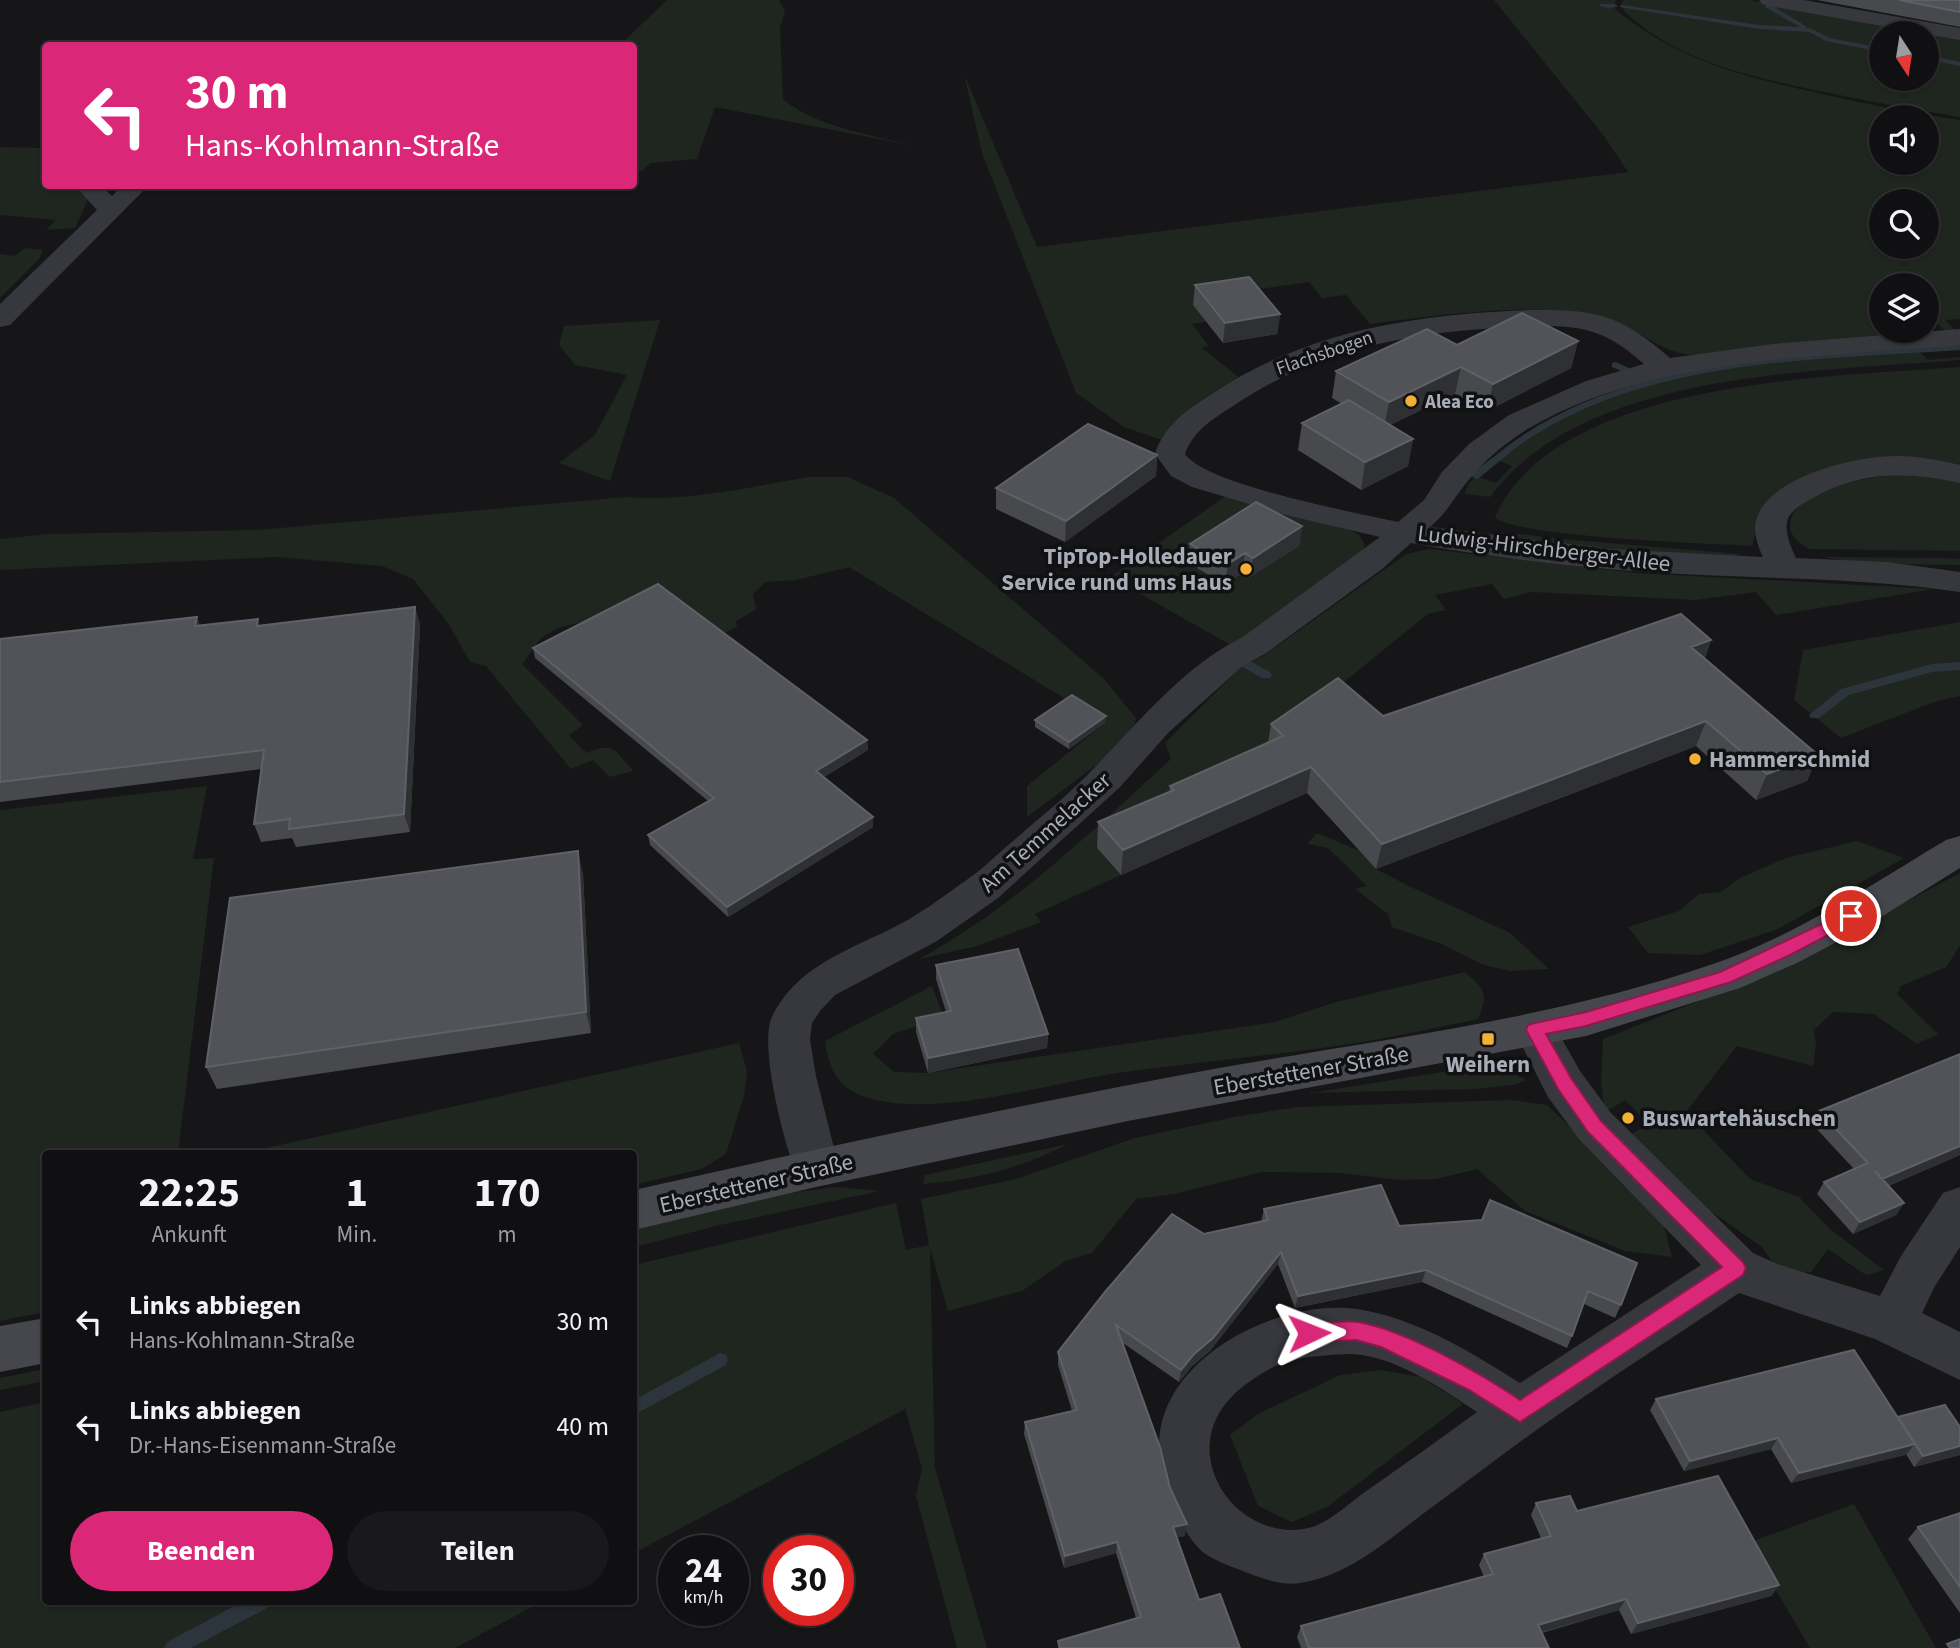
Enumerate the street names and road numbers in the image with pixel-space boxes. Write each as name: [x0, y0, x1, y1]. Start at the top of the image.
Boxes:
street label: Flachsbogen: [1272, 324, 1376, 383]
street label: Ludwig-Hirschberger-Allee: [1416, 517, 1672, 580]
street label: Am Temmelacker: [973, 764, 1119, 900]
street label: Eberstettener Straße: [1211, 1037, 1411, 1104]
street label: Eberstettener Straße: [656, 1145, 856, 1222]

